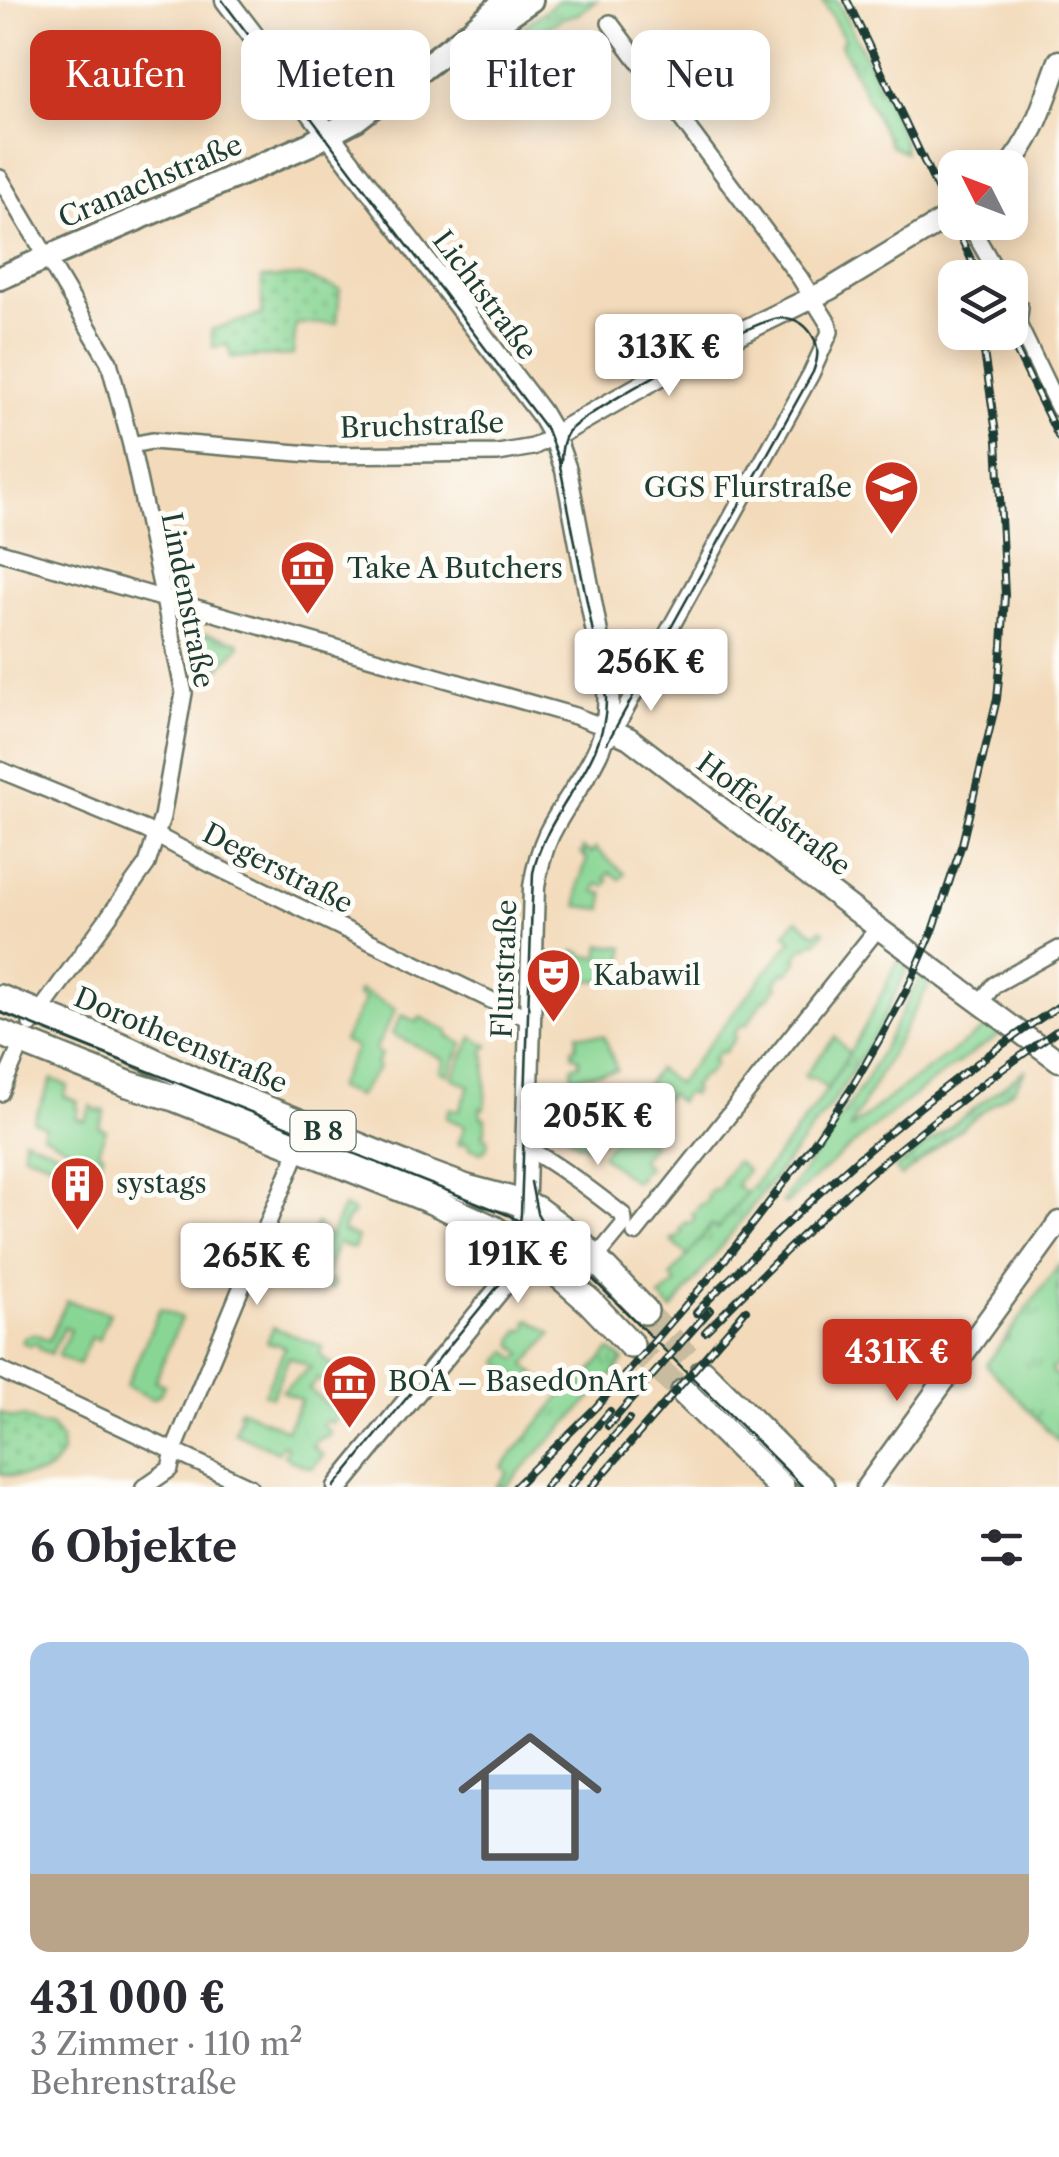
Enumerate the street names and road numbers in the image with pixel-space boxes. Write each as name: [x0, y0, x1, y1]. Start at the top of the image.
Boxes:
street label: Cranachstraße: [53, 127, 247, 235]
street label: Lichtstraße: [426, 224, 544, 366]
street label: Bruchstraße: [339, 405, 505, 445]
street label: Lindenstraße: [154, 509, 222, 691]
street label: Hoffeldstraße: [690, 745, 858, 883]
street label: Degerstraße: [197, 816, 359, 920]
street label: Flurstraße: [485, 899, 523, 1039]
street label: Dorotheenstraße: [69, 980, 293, 1100]
road number: B 8: [290, 1111, 356, 1151]

